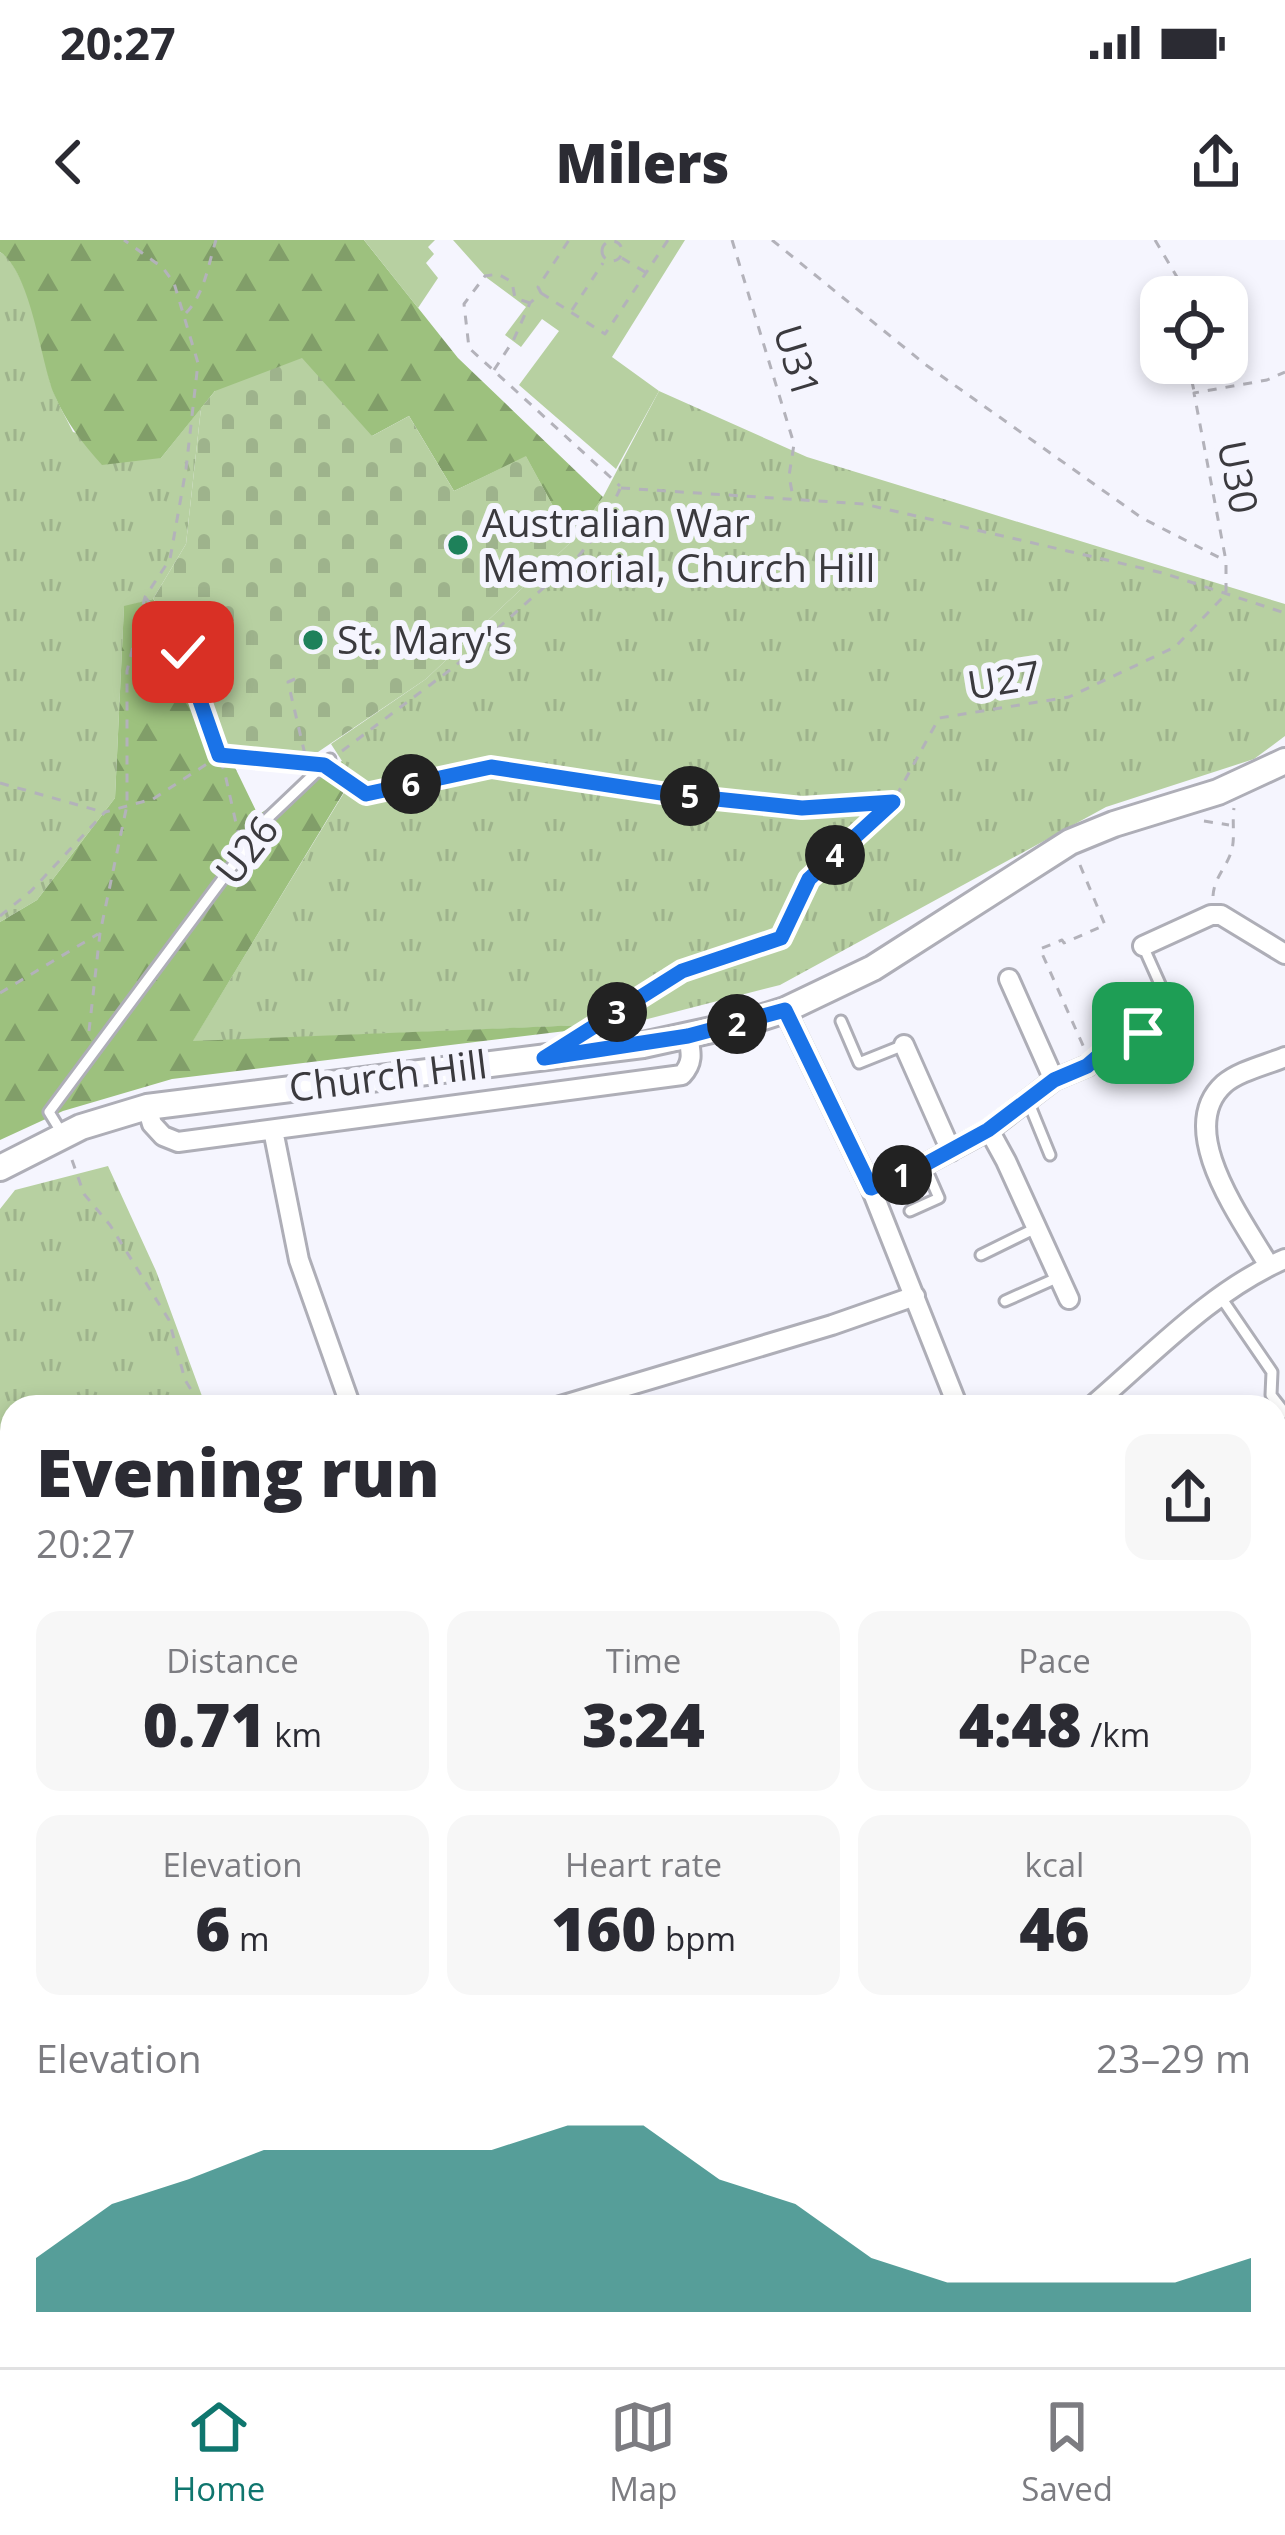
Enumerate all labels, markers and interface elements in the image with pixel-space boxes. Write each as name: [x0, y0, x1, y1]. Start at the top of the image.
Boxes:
text: 20:27: [60, 12, 176, 73]
text: Milers: [556, 125, 729, 199]
icon: back: [36, 129, 102, 195]
icon: share: [1183, 129, 1249, 195]
map controls: [1140, 276, 1248, 384]
button: locate: [1140, 276, 1248, 384]
street label: U31: [762, 318, 834, 403]
street label: U30: [1206, 436, 1272, 518]
place label: Australian War Memorial, Church Hill: [482, 495, 875, 593]
marker: Australian War Memorial, Church Hill: [445, 532, 471, 558]
pin: [132, 601, 234, 703]
place label: St. Mary's: [337, 612, 512, 665]
icon: check: [150, 619, 216, 685]
marker: St. Mary's: [300, 627, 326, 653]
street label: U27: [964, 647, 1044, 710]
pin: 6: [381, 754, 441, 814]
text: 6: [402, 761, 420, 806]
pin: 5: [660, 766, 720, 826]
text: 5: [681, 773, 699, 818]
street label: U26: [202, 804, 289, 894]
pin: 4: [805, 825, 865, 885]
text: 4: [826, 832, 844, 877]
pin: 3: [587, 982, 647, 1042]
pin: [1092, 982, 1194, 1084]
text: 3: [608, 989, 626, 1034]
pin: 2: [707, 994, 767, 1054]
icon: arrive: [1110, 1000, 1176, 1066]
text: 2: [728, 1001, 746, 1046]
street label: Church Hill: [286, 1036, 490, 1113]
pin: 1: [872, 1145, 932, 1205]
text: 1: [893, 1152, 911, 1197]
text: Evening run: [36, 1426, 440, 1516]
button: share: [1125, 1434, 1251, 1560]
text: 20:27: [36, 1516, 135, 1569]
text: Distance: [166, 1638, 299, 1683]
text: Time: [606, 1638, 681, 1683]
text: Pace: [1018, 1638, 1091, 1683]
text: 0.71: [143, 1683, 266, 1765]
text: 3:24: [582, 1683, 705, 1765]
text: 4:48: [959, 1683, 1082, 1765]
text: km: [266, 1712, 322, 1757]
text: /km: [1082, 1712, 1150, 1757]
text: Elevation: [162, 1842, 303, 1887]
text: Heart rate: [565, 1842, 722, 1887]
text: kcal: [1025, 1842, 1084, 1887]
text: 6: [195, 1887, 231, 1969]
text: 160: [551, 1887, 656, 1969]
text: 46: [1019, 1887, 1090, 1969]
text: m: [231, 1916, 270, 1961]
text: bpm: [656, 1916, 736, 1961]
text: Elevation: [36, 2031, 202, 2084]
text: 23–29 m: [1096, 2031, 1251, 2084]
tab: Home: [172, 2394, 265, 2511]
tab: Map: [609, 2394, 677, 2511]
tab: Saved: [1021, 2394, 1113, 2511]

